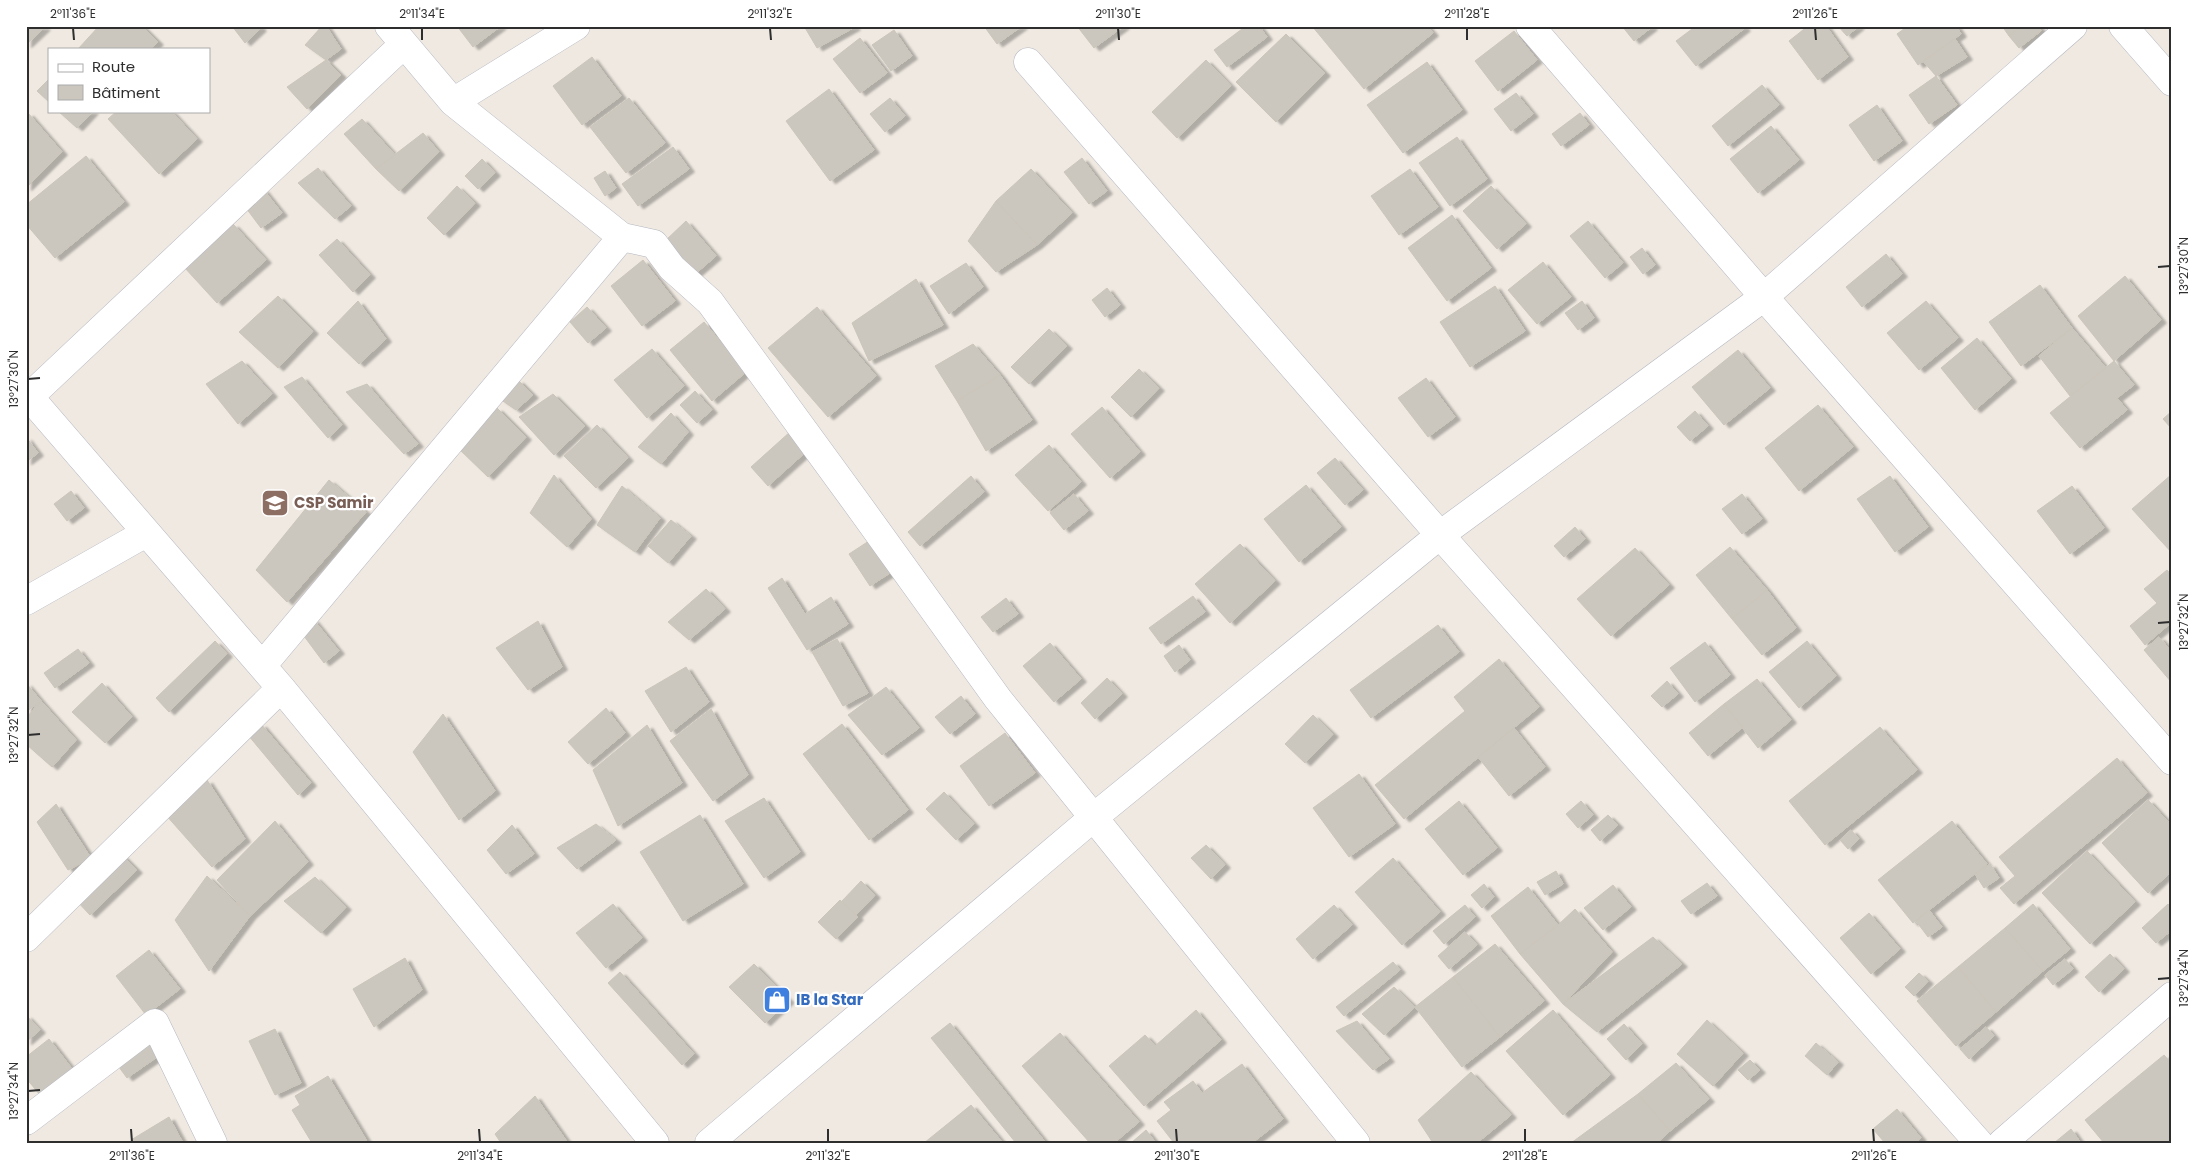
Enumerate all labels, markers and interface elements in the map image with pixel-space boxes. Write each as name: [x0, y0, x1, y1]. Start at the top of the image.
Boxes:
text: 2°11'36"E: [50, 5, 96, 22]
text: 2°11'34"E: [399, 5, 445, 22]
text: 2°11'32"E: [747, 5, 793, 22]
text: 2°11'30"E: [1095, 5, 1141, 22]
text: 2°11'28"E: [1444, 5, 1490, 22]
text: 2°11'26"E: [1792, 5, 1838, 22]
legend: [48, 48, 210, 112]
text: Route: [92, 56, 135, 77]
text: Bâtiment: [92, 82, 160, 103]
text: 13°27'30"N: [2175, 237, 2192, 295]
text: 13°27'30"N: [5, 350, 22, 408]
school or university icon: CSP Samir: [260, 488, 290, 518]
place label: CSP Samir: [294, 492, 374, 513]
text: 13°27'32"N: [2175, 593, 2192, 651]
text: 13°27'32"N: [5, 706, 22, 764]
text: 13°27'34"N: [2175, 949, 2192, 1007]
shop icon: IB la Star: [762, 985, 792, 1015]
place label: IB la Star: [796, 989, 864, 1010]
text: 13°27'34"N: [5, 1062, 22, 1120]
text: 2°11'36"E: [109, 1147, 155, 1164]
text: 2°11'34"E: [457, 1147, 503, 1164]
text: 2°11'32"E: [805, 1147, 851, 1164]
text: 2°11'30"E: [1154, 1147, 1200, 1164]
text: 2°11'28"E: [1502, 1147, 1548, 1164]
text: 2°11'26"E: [1851, 1147, 1897, 1164]

